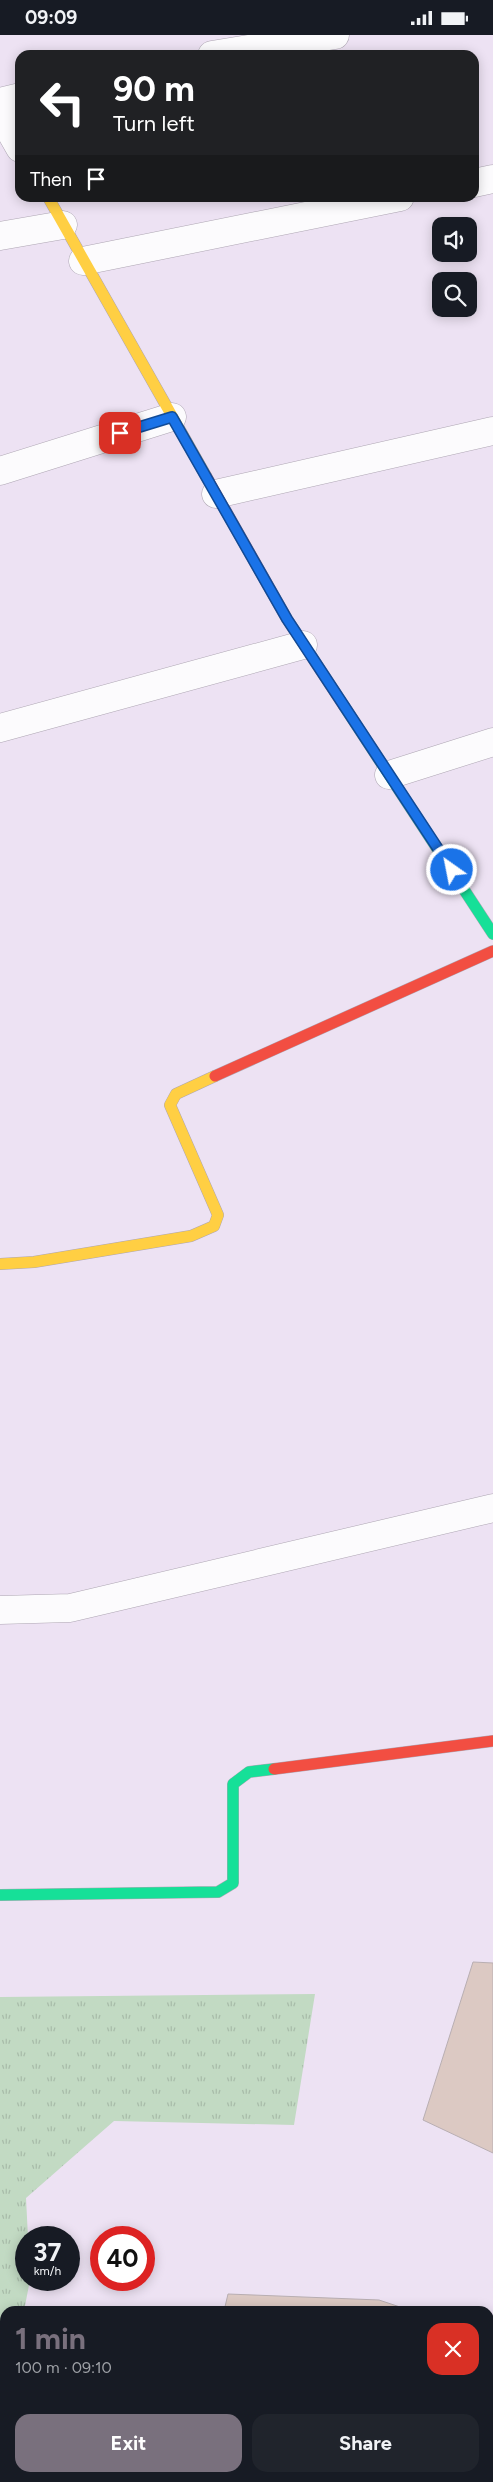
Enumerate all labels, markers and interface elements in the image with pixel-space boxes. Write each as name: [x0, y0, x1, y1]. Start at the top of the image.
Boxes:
text: 09:09: [25, 6, 77, 29]
text: 90 m: [113, 68, 195, 110]
icon: left: [30, 70, 95, 135]
text: Turn left: [113, 110, 195, 137]
icon: arrive: [82, 165, 110, 193]
text: Then: [30, 168, 72, 191]
map controls: [432, 217, 477, 317]
button: sound: [432, 217, 477, 262]
button: search: [432, 272, 477, 317]
pin: [99, 412, 141, 454]
icon: arrive: [106, 419, 134, 447]
position arrow: [425, 843, 477, 895]
speed limit sign: 40: [90, 2226, 155, 2291]
text: 37: [34, 2237, 61, 2267]
text: km/h: [34, 2264, 61, 2278]
text: 1 min: [15, 2320, 86, 2357]
button: close: [427, 2323, 479, 2375]
text: 100 m · 09:10: [15, 2358, 112, 2377]
button: Exit: [15, 2414, 242, 2472]
button: Share: [252, 2414, 479, 2472]

